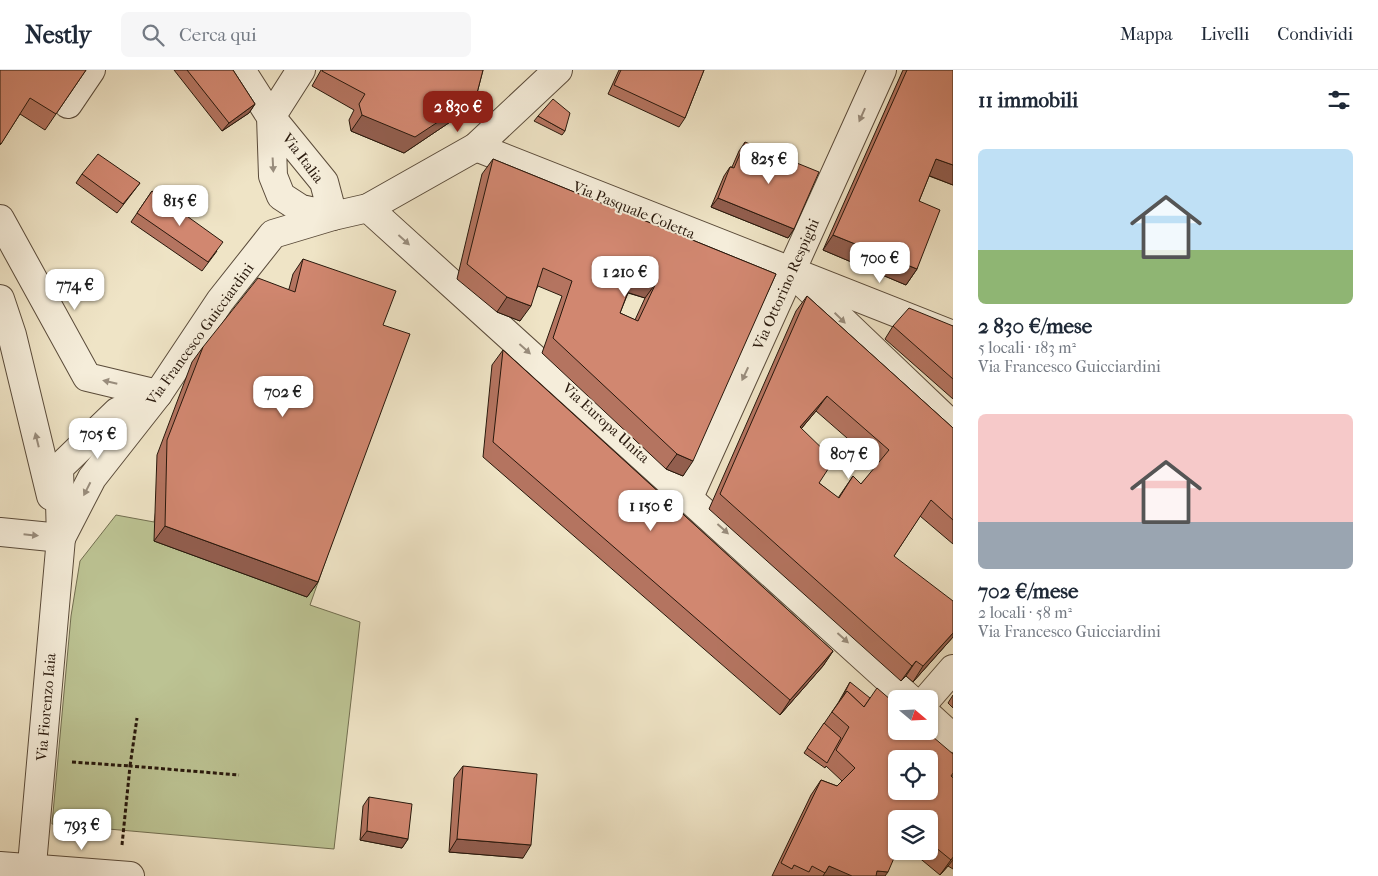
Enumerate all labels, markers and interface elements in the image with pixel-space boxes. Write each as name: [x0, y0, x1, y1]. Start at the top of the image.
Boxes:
search box: [121, 12, 471, 57]
text: Nestly: [25, 21, 91, 49]
icon: search: [139, 21, 167, 49]
text: Cerca qui: [179, 24, 257, 46]
text: Mappa: [1120, 24, 1173, 45]
text: Livelli: [1201, 24, 1249, 45]
text: Condividi: [1277, 24, 1353, 45]
icon: filters: [1325, 86, 1353, 114]
text: 11 immobili: [978, 88, 1078, 112]
pin: 2 830 €: [412, 90, 504, 133]
text: 2 830 €: [434, 97, 482, 116]
one-way arrow: [858, 107, 867, 122]
street label: Via Italia: [278, 129, 328, 187]
pin: 825 €: [734, 142, 804, 185]
text: 825 €: [751, 149, 787, 168]
one-way arrow: [269, 158, 277, 174]
street label: Via Pasquale Coletta: [569, 177, 699, 243]
icon: home: [1121, 182, 1211, 272]
pin: 815 €: [145, 184, 215, 227]
text: 815 €: [163, 191, 197, 210]
street label: Via Ottorino Respighi: [749, 215, 823, 353]
one-way arrow: [398, 235, 411, 246]
pin: 700 €: [845, 242, 915, 284]
text: 700 €: [861, 248, 899, 267]
pin: 1 210 €: [579, 256, 671, 298]
street label: Via Francesco Guicciardini: [142, 259, 258, 409]
text: 1 210 €: [603, 262, 647, 281]
pin: 774 €: [40, 268, 110, 311]
text: 774 €: [56, 275, 94, 294]
one-way arrow: [833, 312, 845, 324]
text: 2 830 €/mese: [978, 314, 1092, 338]
text: 5 locali · 183 m²: [978, 338, 1076, 357]
one-way arrow: [518, 343, 530, 355]
text: Via Francesco Guicciardini: [978, 357, 1161, 376]
one-way arrow: [741, 367, 749, 381]
pin: 702 €: [248, 376, 318, 418]
one-way arrow: [103, 378, 118, 386]
street label: Via Europa Unita: [558, 378, 654, 468]
text: 702 €: [264, 382, 302, 401]
pin: 705 €: [63, 418, 133, 460]
text: 705 €: [80, 424, 116, 443]
one-way arrow: [33, 432, 41, 447]
pin: 807 €: [814, 438, 884, 480]
text: 807 €: [830, 444, 868, 463]
icon: home: [1121, 447, 1211, 537]
one-way arrow: [83, 481, 91, 496]
pin: 1 150 €: [605, 490, 697, 532]
text: 1 150 €: [629, 496, 673, 515]
one-way arrow: [717, 523, 729, 535]
one-way arrow: [23, 531, 39, 539]
text: 702 €/mese: [978, 579, 1078, 603]
text: 2 locali · 58 m²: [978, 603, 1072, 622]
text: Via Francesco Guicciardini: [978, 622, 1161, 641]
one-way arrow: [837, 632, 849, 644]
street label: Via Fiorenzo Iaia: [32, 651, 60, 763]
north arrow: [888, 690, 938, 740]
map controls: [888, 690, 938, 860]
button: locate: [888, 750, 938, 800]
pin: 793 €: [47, 808, 117, 851]
button: layers: [888, 810, 938, 860]
text: 793 €: [64, 815, 100, 834]

